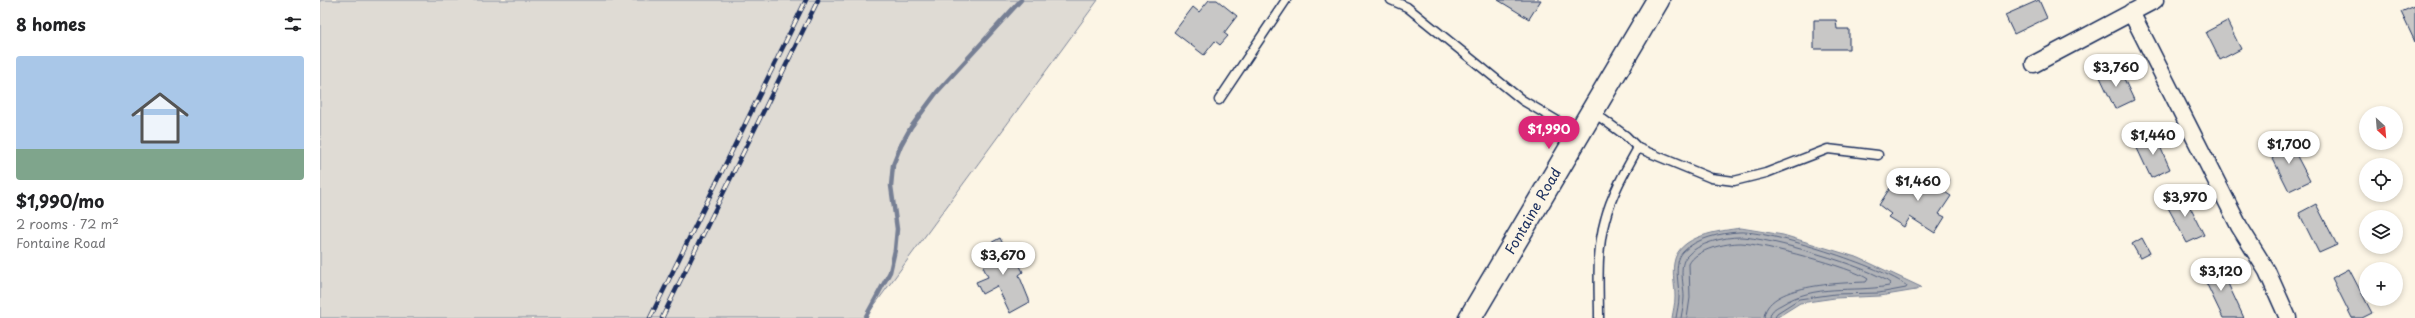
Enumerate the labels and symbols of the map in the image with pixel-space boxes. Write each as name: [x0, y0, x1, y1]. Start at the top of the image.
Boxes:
pin: $3,760: [2083, 54, 2149, 88]
north arrow: [2359, 106, 2403, 150]
pin: $1,990: [1516, 116, 1582, 150]
pin: $1,440: [2120, 122, 2186, 156]
pin: $1,700: [2256, 131, 2322, 165]
street label: Fontaine Road: [1499, 164, 1566, 258]
pin: $1,460: [1885, 168, 1951, 202]
pin: $3,970: [2152, 184, 2218, 218]
pin: $3,670: [970, 242, 1036, 276]
pin: $3,120: [2188, 258, 2254, 292]

